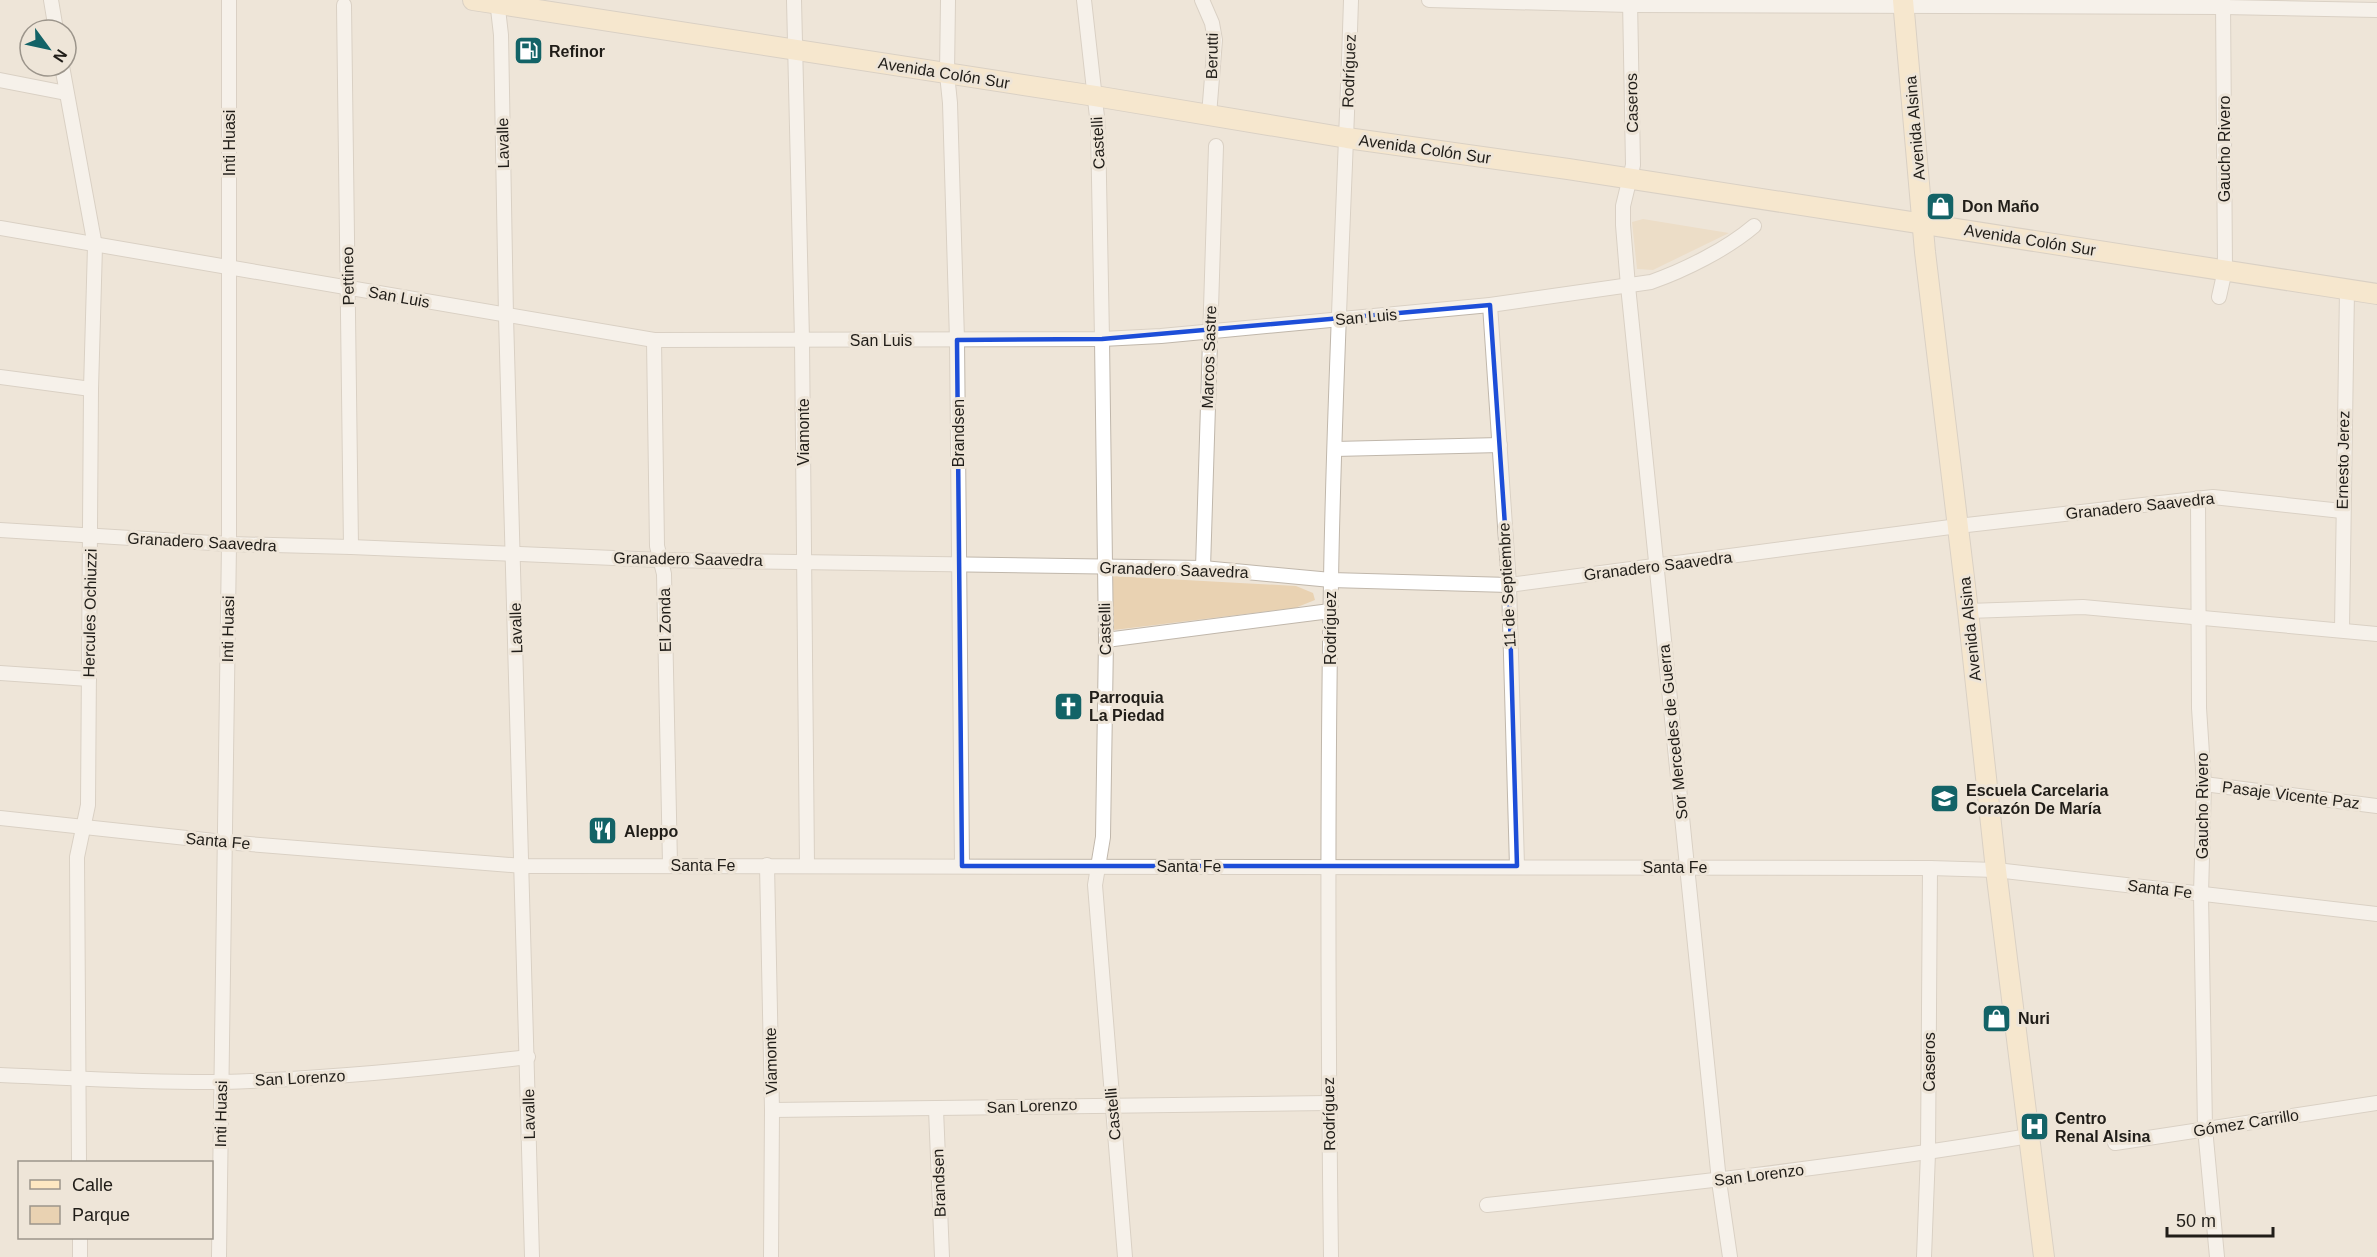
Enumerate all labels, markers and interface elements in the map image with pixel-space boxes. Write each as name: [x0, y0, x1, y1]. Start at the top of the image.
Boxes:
north arrow: [18, 18, 78, 78]
street label: Berutti: [1203, 33, 1221, 79]
street label: Rodríguez: [1339, 34, 1359, 108]
fuel station icon: Refinor: [512, 35, 544, 67]
place label: Refinor: [549, 43, 605, 60]
text: N: [50, 46, 70, 65]
street label: Avenida Colón Sur: [877, 54, 1012, 92]
street label: Caseros: [1623, 73, 1641, 133]
street label: Avenida Alsina: [1902, 75, 1928, 181]
street label: Gaucho Rivero: [2216, 96, 2233, 202]
street label: Inti Huasi: [221, 110, 238, 176]
street label: Castelli: [1088, 116, 1108, 170]
street label: Lavalle: [494, 117, 512, 168]
street label: Avenida Colón Sur: [1358, 131, 1493, 167]
shop icon: Don Maño: [1925, 190, 1957, 222]
place label: Don Maño: [1962, 198, 2040, 215]
street label: Avenida Colón Sur: [1963, 221, 2098, 259]
street label: Pettineo: [339, 246, 357, 306]
street label: San Luis: [367, 283, 431, 311]
street label: Marcos Sastre: [1199, 305, 1219, 409]
street label: San Luis: [1334, 306, 1398, 328]
street label: San Luis: [850, 332, 912, 349]
street label: Viamonte: [795, 398, 812, 466]
street label: Brandsen: [950, 399, 967, 467]
street label: Ernesto Jerez: [2334, 410, 2352, 510]
street label: Granadero Saavedra: [2065, 490, 2215, 522]
street label: 11 de Septiembre: [1495, 522, 1519, 648]
street label: Granadero Saavedra: [127, 530, 277, 554]
street label: Hercules Ochiuzzi: [80, 548, 100, 678]
street label: Granadero Saavedra: [1583, 548, 1733, 584]
street label: Granadero Saavedra: [613, 549, 763, 569]
street label: Granadero Saavedra: [1099, 559, 1249, 581]
street label: Avenida Alsina: [1956, 576, 1984, 682]
street label: El Zonda: [656, 588, 674, 652]
street label: Rodríguez: [1322, 591, 1339, 665]
street label: Inti Huasi: [219, 596, 237, 662]
street label: Lavalle: [507, 602, 525, 654]
street label: Castelli: [1096, 603, 1114, 655]
street label: Sor Mercedes de Guerra: [1655, 643, 1691, 820]
place label: Parroquia La Piedad: [1089, 689, 1165, 724]
church icon: Parroquia La Piedad: [1052, 690, 1084, 722]
street label: Gaucho Rivero: [2194, 753, 2211, 859]
street label: Pasaje Vicente Paz: [2221, 778, 2361, 812]
place label: Escuela Carcelaria Corazón De María: [1966, 782, 2108, 817]
school or university icon: Escuela Carcelaria Corazón De María: [1929, 783, 1961, 815]
restaurant icon: Aleppo: [587, 815, 619, 847]
place label: Aleppo: [624, 823, 678, 840]
street label: Santa Fe: [185, 830, 251, 852]
street label: Santa Fe: [671, 857, 736, 874]
street label: Santa Fe: [1157, 858, 1222, 875]
street label: Santa Fe: [1643, 859, 1708, 876]
street label: Santa Fe: [2127, 877, 2193, 901]
shop icon: Nuri: [1981, 1002, 2013, 1034]
place label: Nuri: [2018, 1010, 2050, 1027]
street label: Viamonte: [762, 1027, 780, 1095]
street label: Caseros: [1921, 1032, 1938, 1092]
street label: San Lorenzo: [254, 1067, 346, 1089]
street label: Rodríguez: [1320, 1077, 1338, 1151]
street label: Inti Huasi: [212, 1081, 230, 1147]
street label: Castelli: [1102, 1087, 1124, 1141]
street label: Lavalle: [520, 1088, 538, 1139]
street label: San Lorenzo: [986, 1096, 1078, 1116]
street label: Gómez Carrillo: [2192, 1106, 2300, 1140]
place label: Centro Renal Alsina: [2055, 1110, 2151, 1145]
hospital icon: Centro Renal Alsina: [2018, 1111, 2050, 1143]
street label: Brandsen: [929, 1148, 949, 1218]
legend: [18, 1161, 213, 1239]
street label: San Lorenzo: [1713, 1161, 1805, 1189]
text: Calle: [72, 1175, 113, 1195]
scale bar: [2167, 1200, 2274, 1238]
text: Parque: [72, 1205, 130, 1225]
text: 50 m: [2176, 1211, 2216, 1231]

